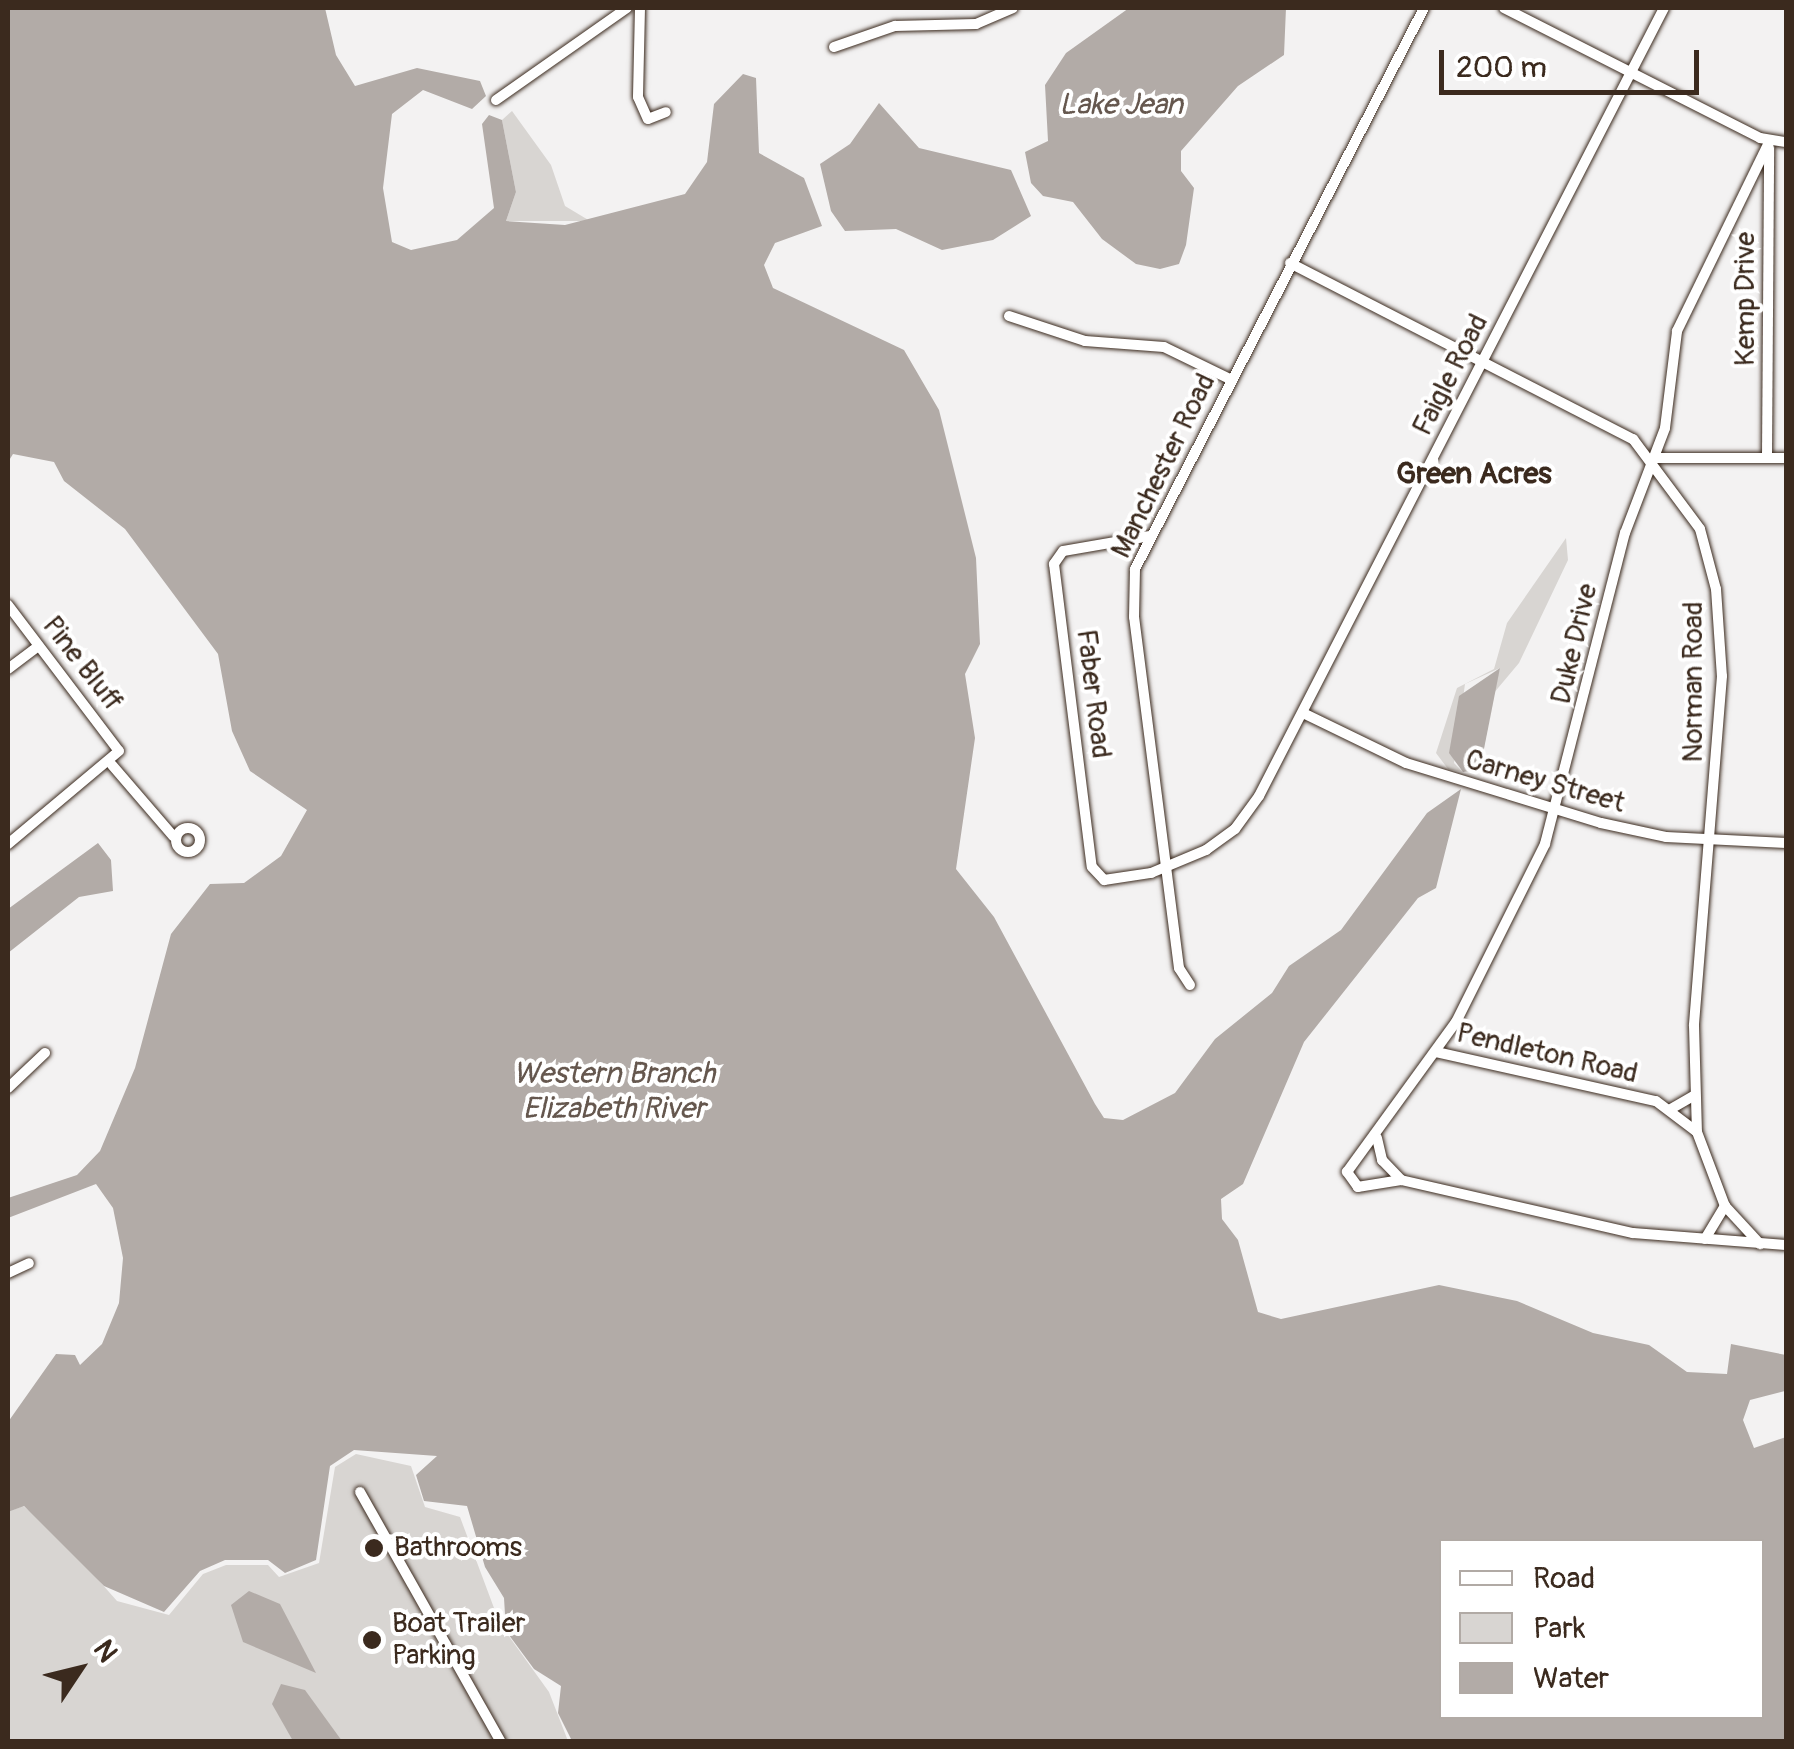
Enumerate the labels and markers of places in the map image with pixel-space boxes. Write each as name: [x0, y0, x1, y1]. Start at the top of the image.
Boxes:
place label: Bathrooms: [394, 1531, 522, 1565]
marker: Bathrooms: [363, 1537, 385, 1559]
place label: Boat Trailer Parking: [392, 1607, 526, 1673]
marker: Boat Trailer Parking: [361, 1629, 383, 1651]

